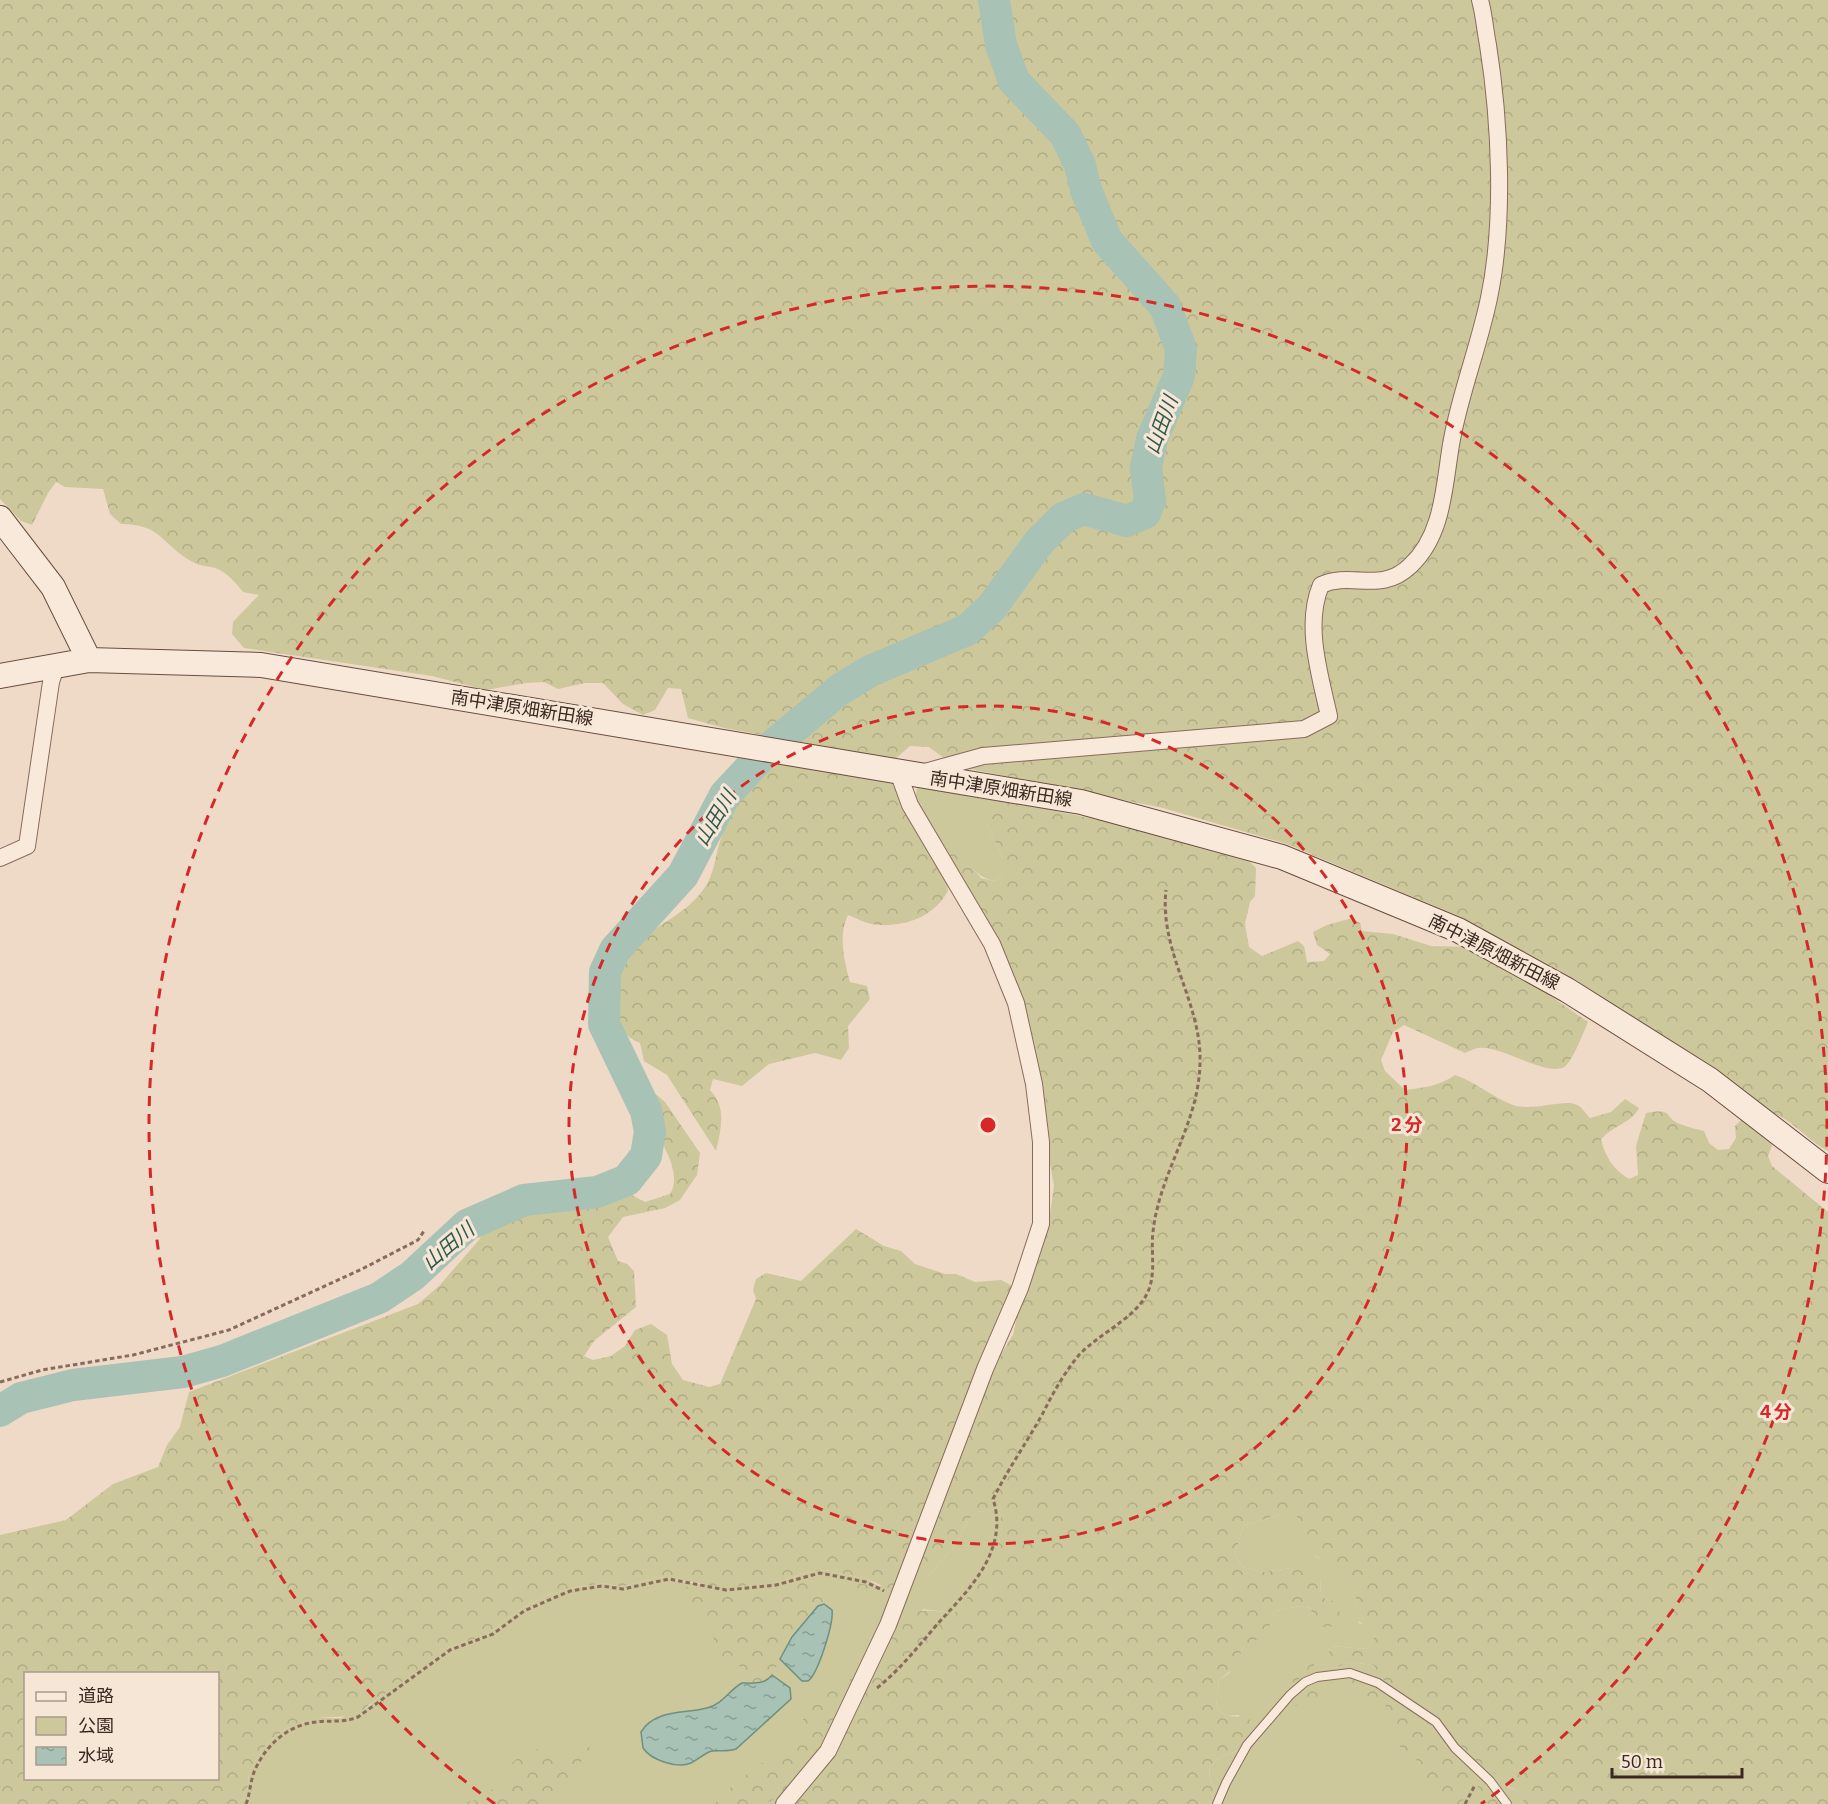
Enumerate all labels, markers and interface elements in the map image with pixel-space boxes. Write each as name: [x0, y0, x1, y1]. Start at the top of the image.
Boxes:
water label: 山田川: [1139, 391, 1183, 457]
street label: 南中津原畑新田線: [449, 686, 595, 730]
street label: 南中津原畑新田線: [928, 767, 1074, 811]
water label: 山田川: [689, 784, 742, 850]
street label: 南中津原畑新田線: [1425, 910, 1563, 994]
text: 2 分: [1391, 1114, 1423, 1136]
centre of rings: [978, 1115, 998, 1135]
water label: 山田川: [417, 1216, 480, 1274]
text: 4 分: [1760, 1401, 1792, 1423]
legend: [24, 1672, 219, 1780]
text: 道路: [78, 1685, 114, 1707]
text: 公園: [78, 1715, 114, 1737]
scale bar: [1612, 1741, 1742, 1779]
text: 水域: [78, 1745, 114, 1767]
text: 50 m: [1621, 1751, 1663, 1773]

